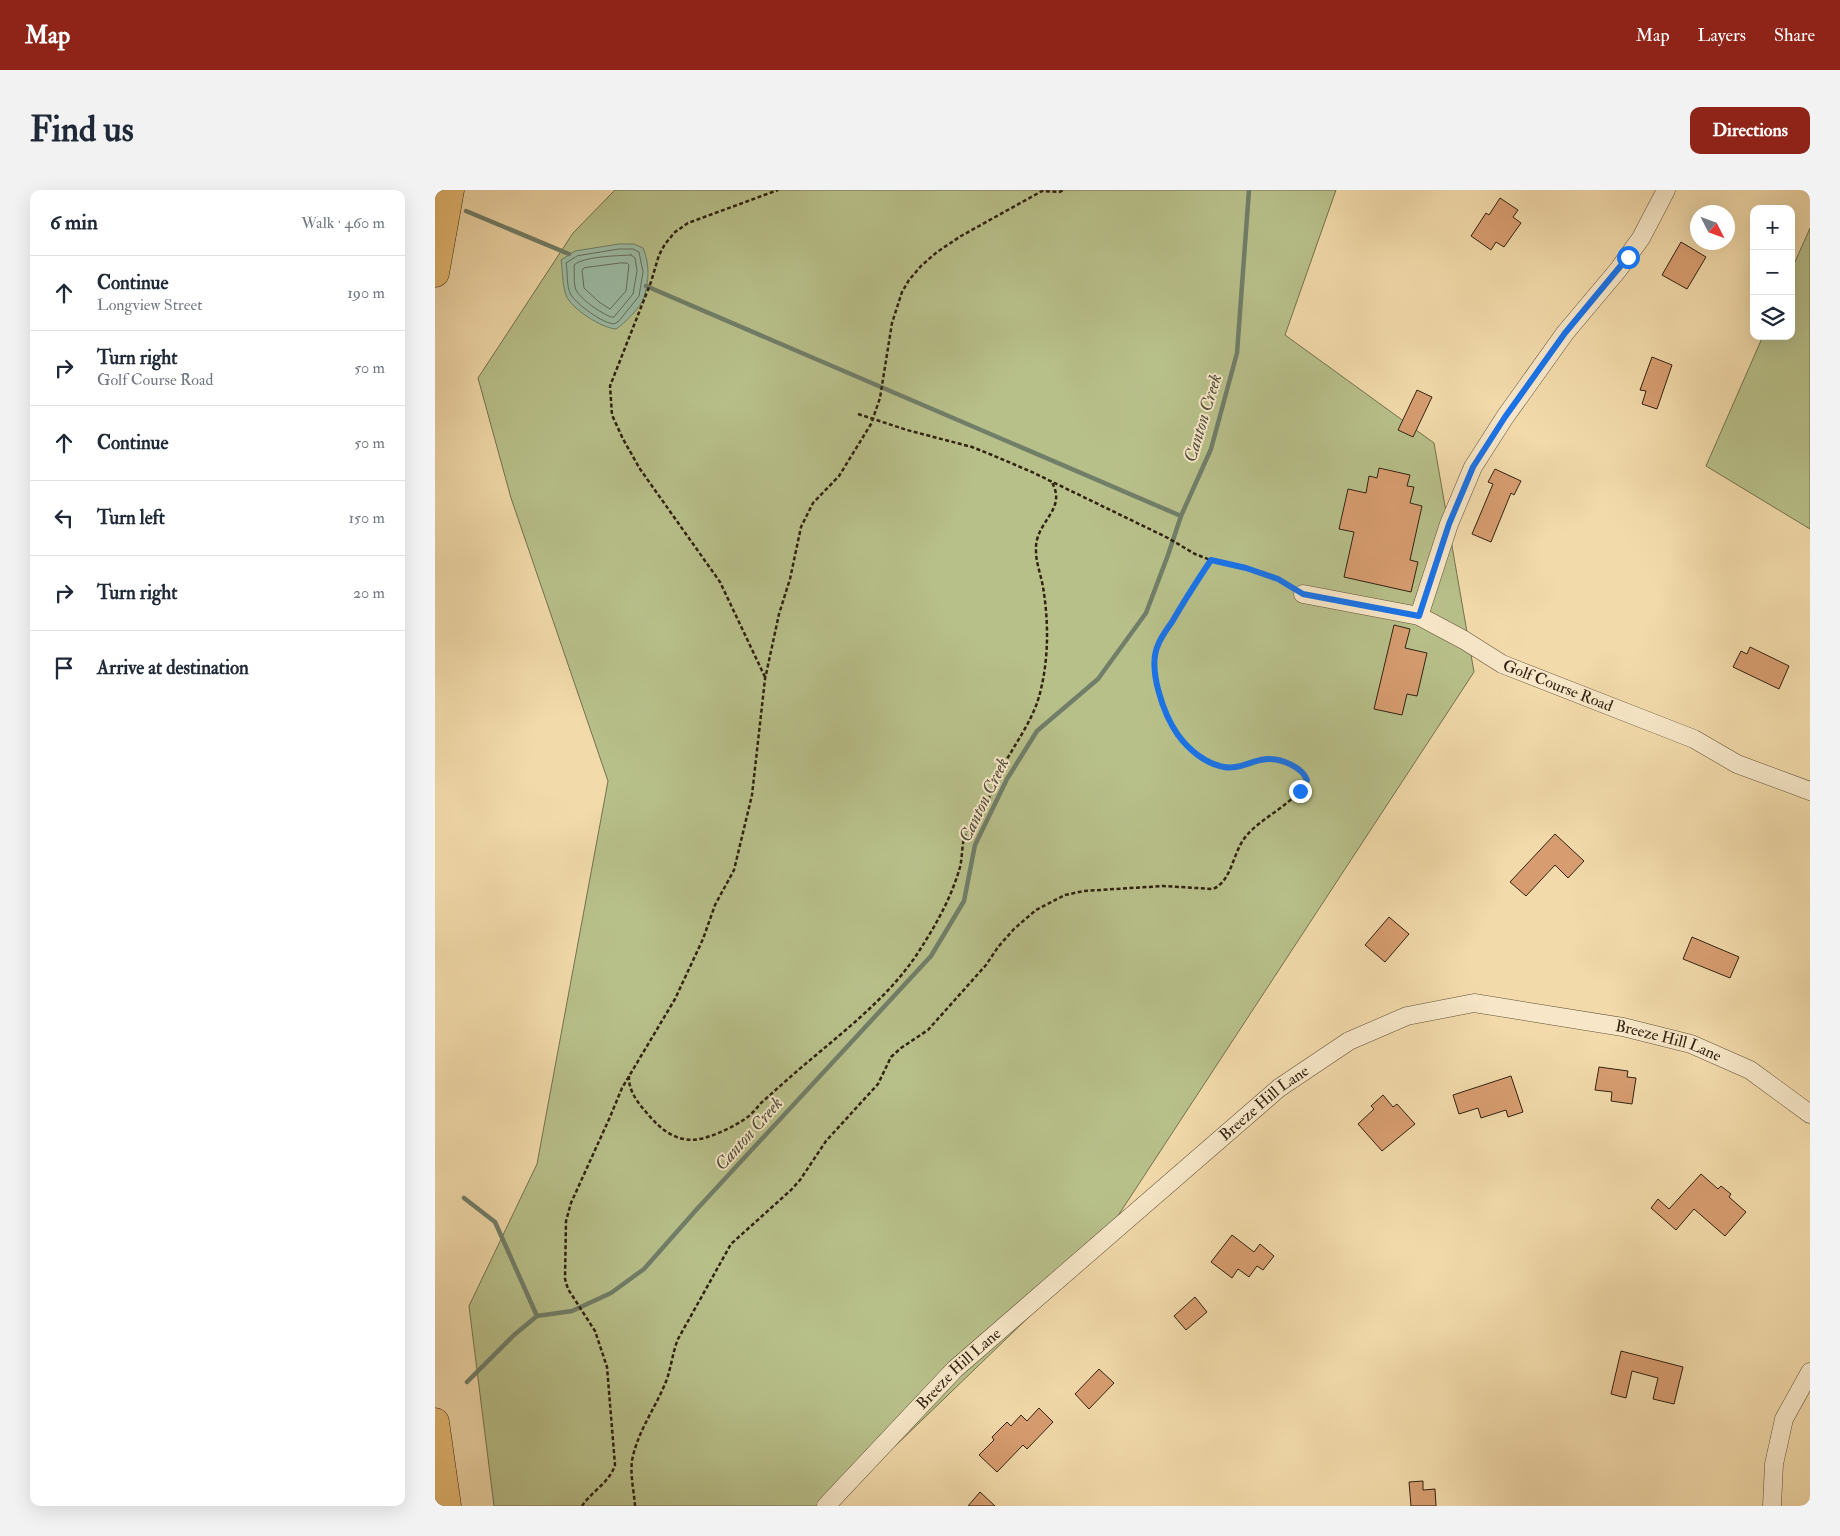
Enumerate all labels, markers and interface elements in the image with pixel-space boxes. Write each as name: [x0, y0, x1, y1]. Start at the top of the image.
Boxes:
text: Map: [25, 20, 70, 51]
text: Map: [1636, 24, 1670, 47]
text: Layers: [1698, 24, 1746, 47]
text: Share: [1774, 24, 1815, 47]
button: Directions: [1690, 107, 1810, 154]
text: Find us: [30, 108, 134, 152]
north arrow: [1690, 205, 1735, 250]
map controls: [1750, 205, 1795, 340]
button: +: [1750, 205, 1795, 250]
text: 6 min: [50, 209, 98, 236]
text: Walk · 460 m: [301, 213, 385, 233]
route start: [1617, 246, 1640, 269]
button: −: [1750, 250, 1795, 295]
text: Continue: [97, 271, 168, 295]
icon: ahead: [50, 279, 78, 307]
text: 190 m: [347, 283, 385, 303]
text: Longview Street: [97, 295, 202, 315]
button: layers: [1750, 295, 1795, 340]
text: Turn right: [97, 346, 177, 370]
icon: right: [50, 354, 78, 382]
text: 50 m: [354, 358, 385, 378]
text: Golf Course Road: [97, 370, 213, 390]
water label: Canton Creek: [1179, 371, 1227, 465]
icon: ahead: [50, 429, 78, 457]
text: Continue: [97, 431, 168, 455]
text: 50 m: [354, 433, 385, 453]
icon: left: [50, 504, 78, 532]
text: Turn left: [97, 506, 165, 530]
text: 150 m: [348, 508, 385, 528]
icon: right: [50, 579, 78, 607]
text: Turn right: [97, 581, 177, 605]
text: 20 m: [353, 583, 385, 603]
icon: arrive: [50, 654, 78, 682]
street label: Golf Course Road: [1500, 655, 1616, 716]
text: Arrive at destination: [97, 656, 249, 680]
water label: Canton Creek: [954, 754, 1014, 846]
route end: [1289, 780, 1312, 803]
street label: Breeze Hill Lane: [1614, 1016, 1725, 1066]
street label: Breeze Hill Lane: [1215, 1061, 1313, 1145]
water label: Canton Creek: [710, 1092, 788, 1176]
street label: Breeze Hill Lane: [912, 1323, 1005, 1414]

